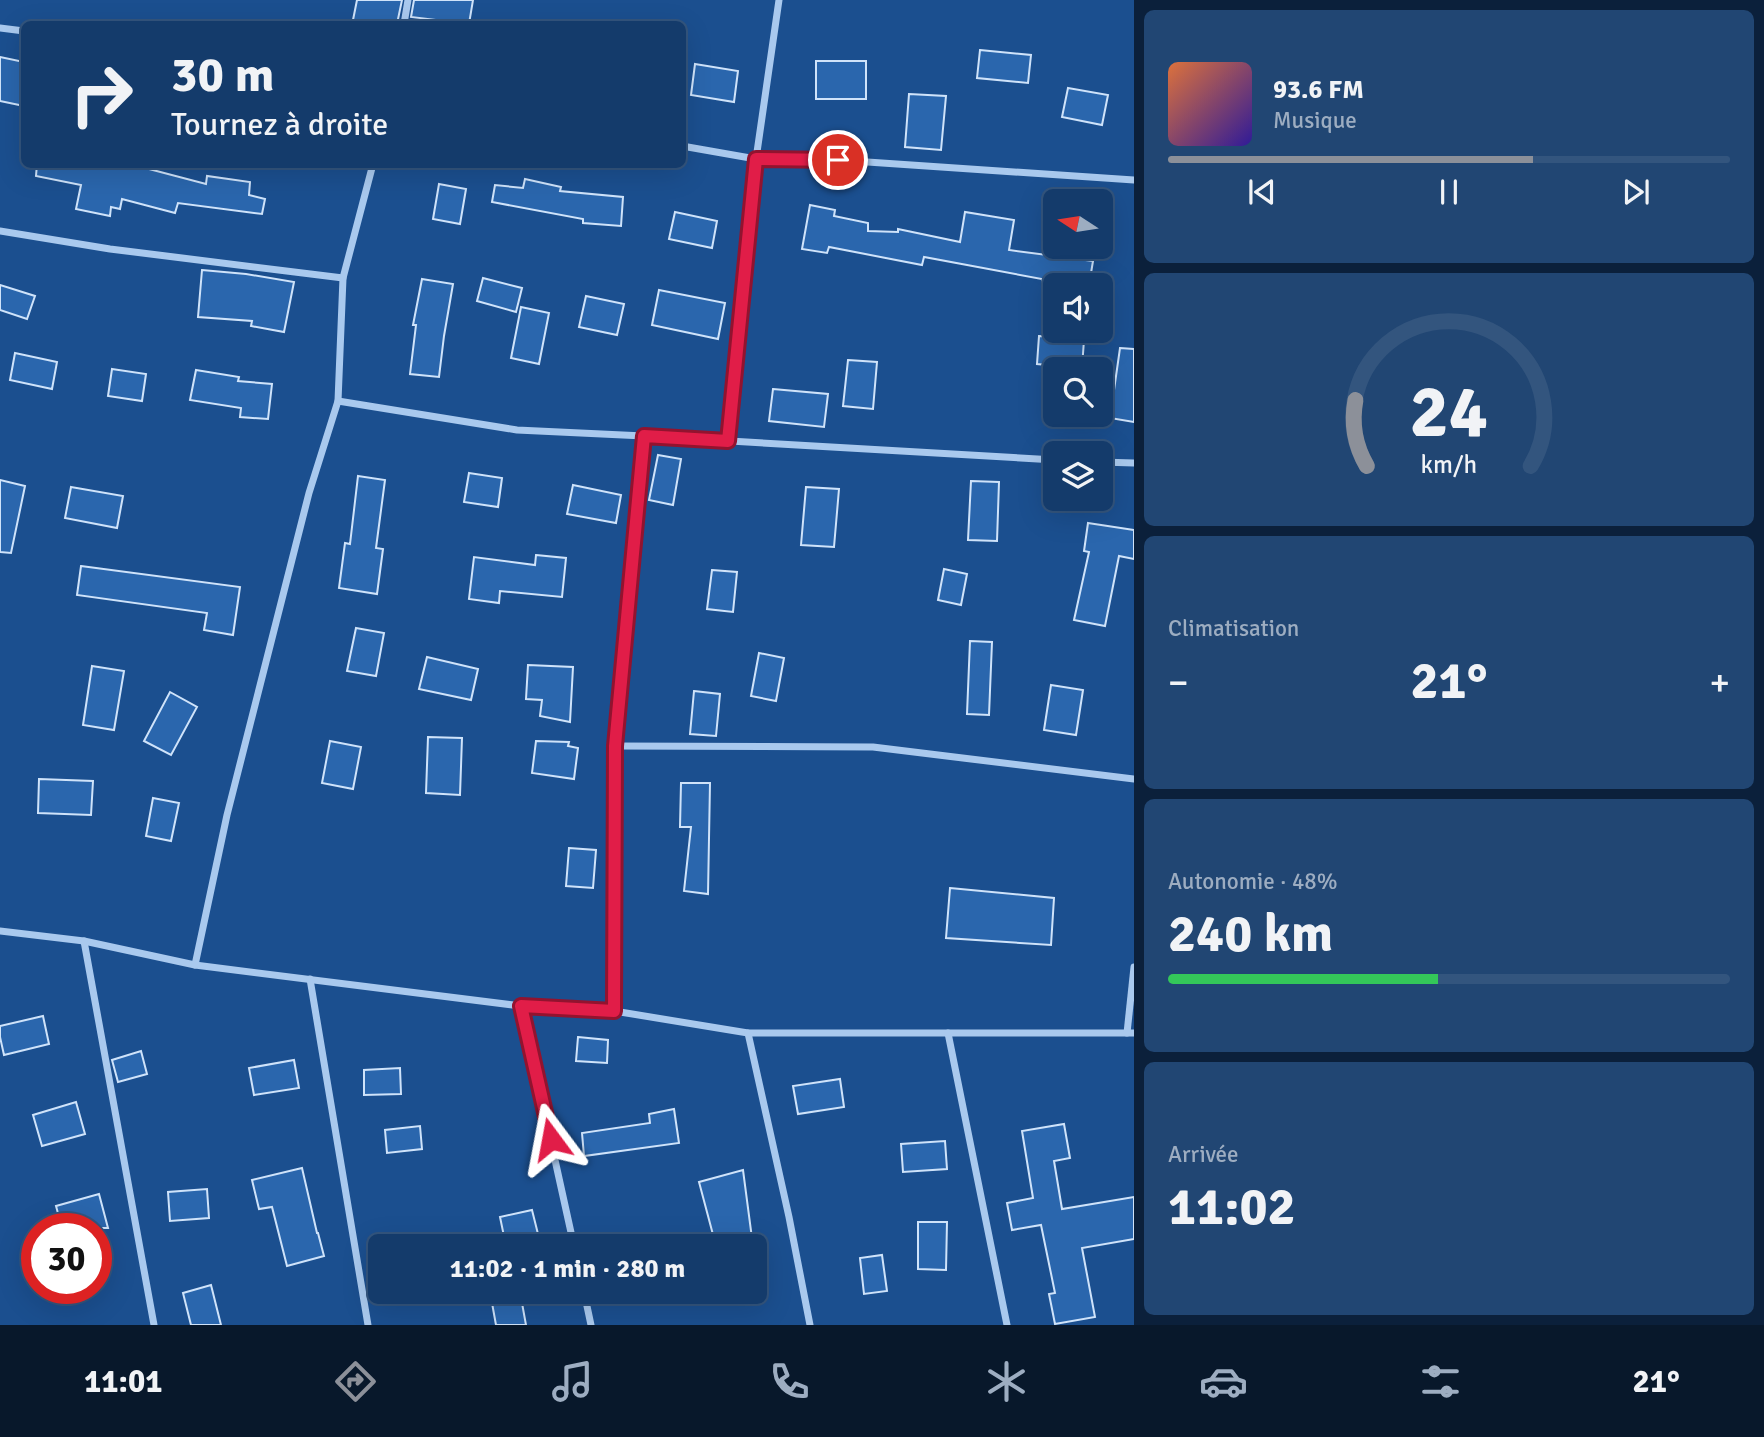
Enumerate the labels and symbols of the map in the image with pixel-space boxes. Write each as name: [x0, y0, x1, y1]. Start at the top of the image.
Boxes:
pin: [808, 130, 868, 190]
north arrow: [1043, 189, 1113, 259]
position arrow: [514, 1102, 588, 1176]
speed limit sign: 30: [21, 1213, 112, 1304]

